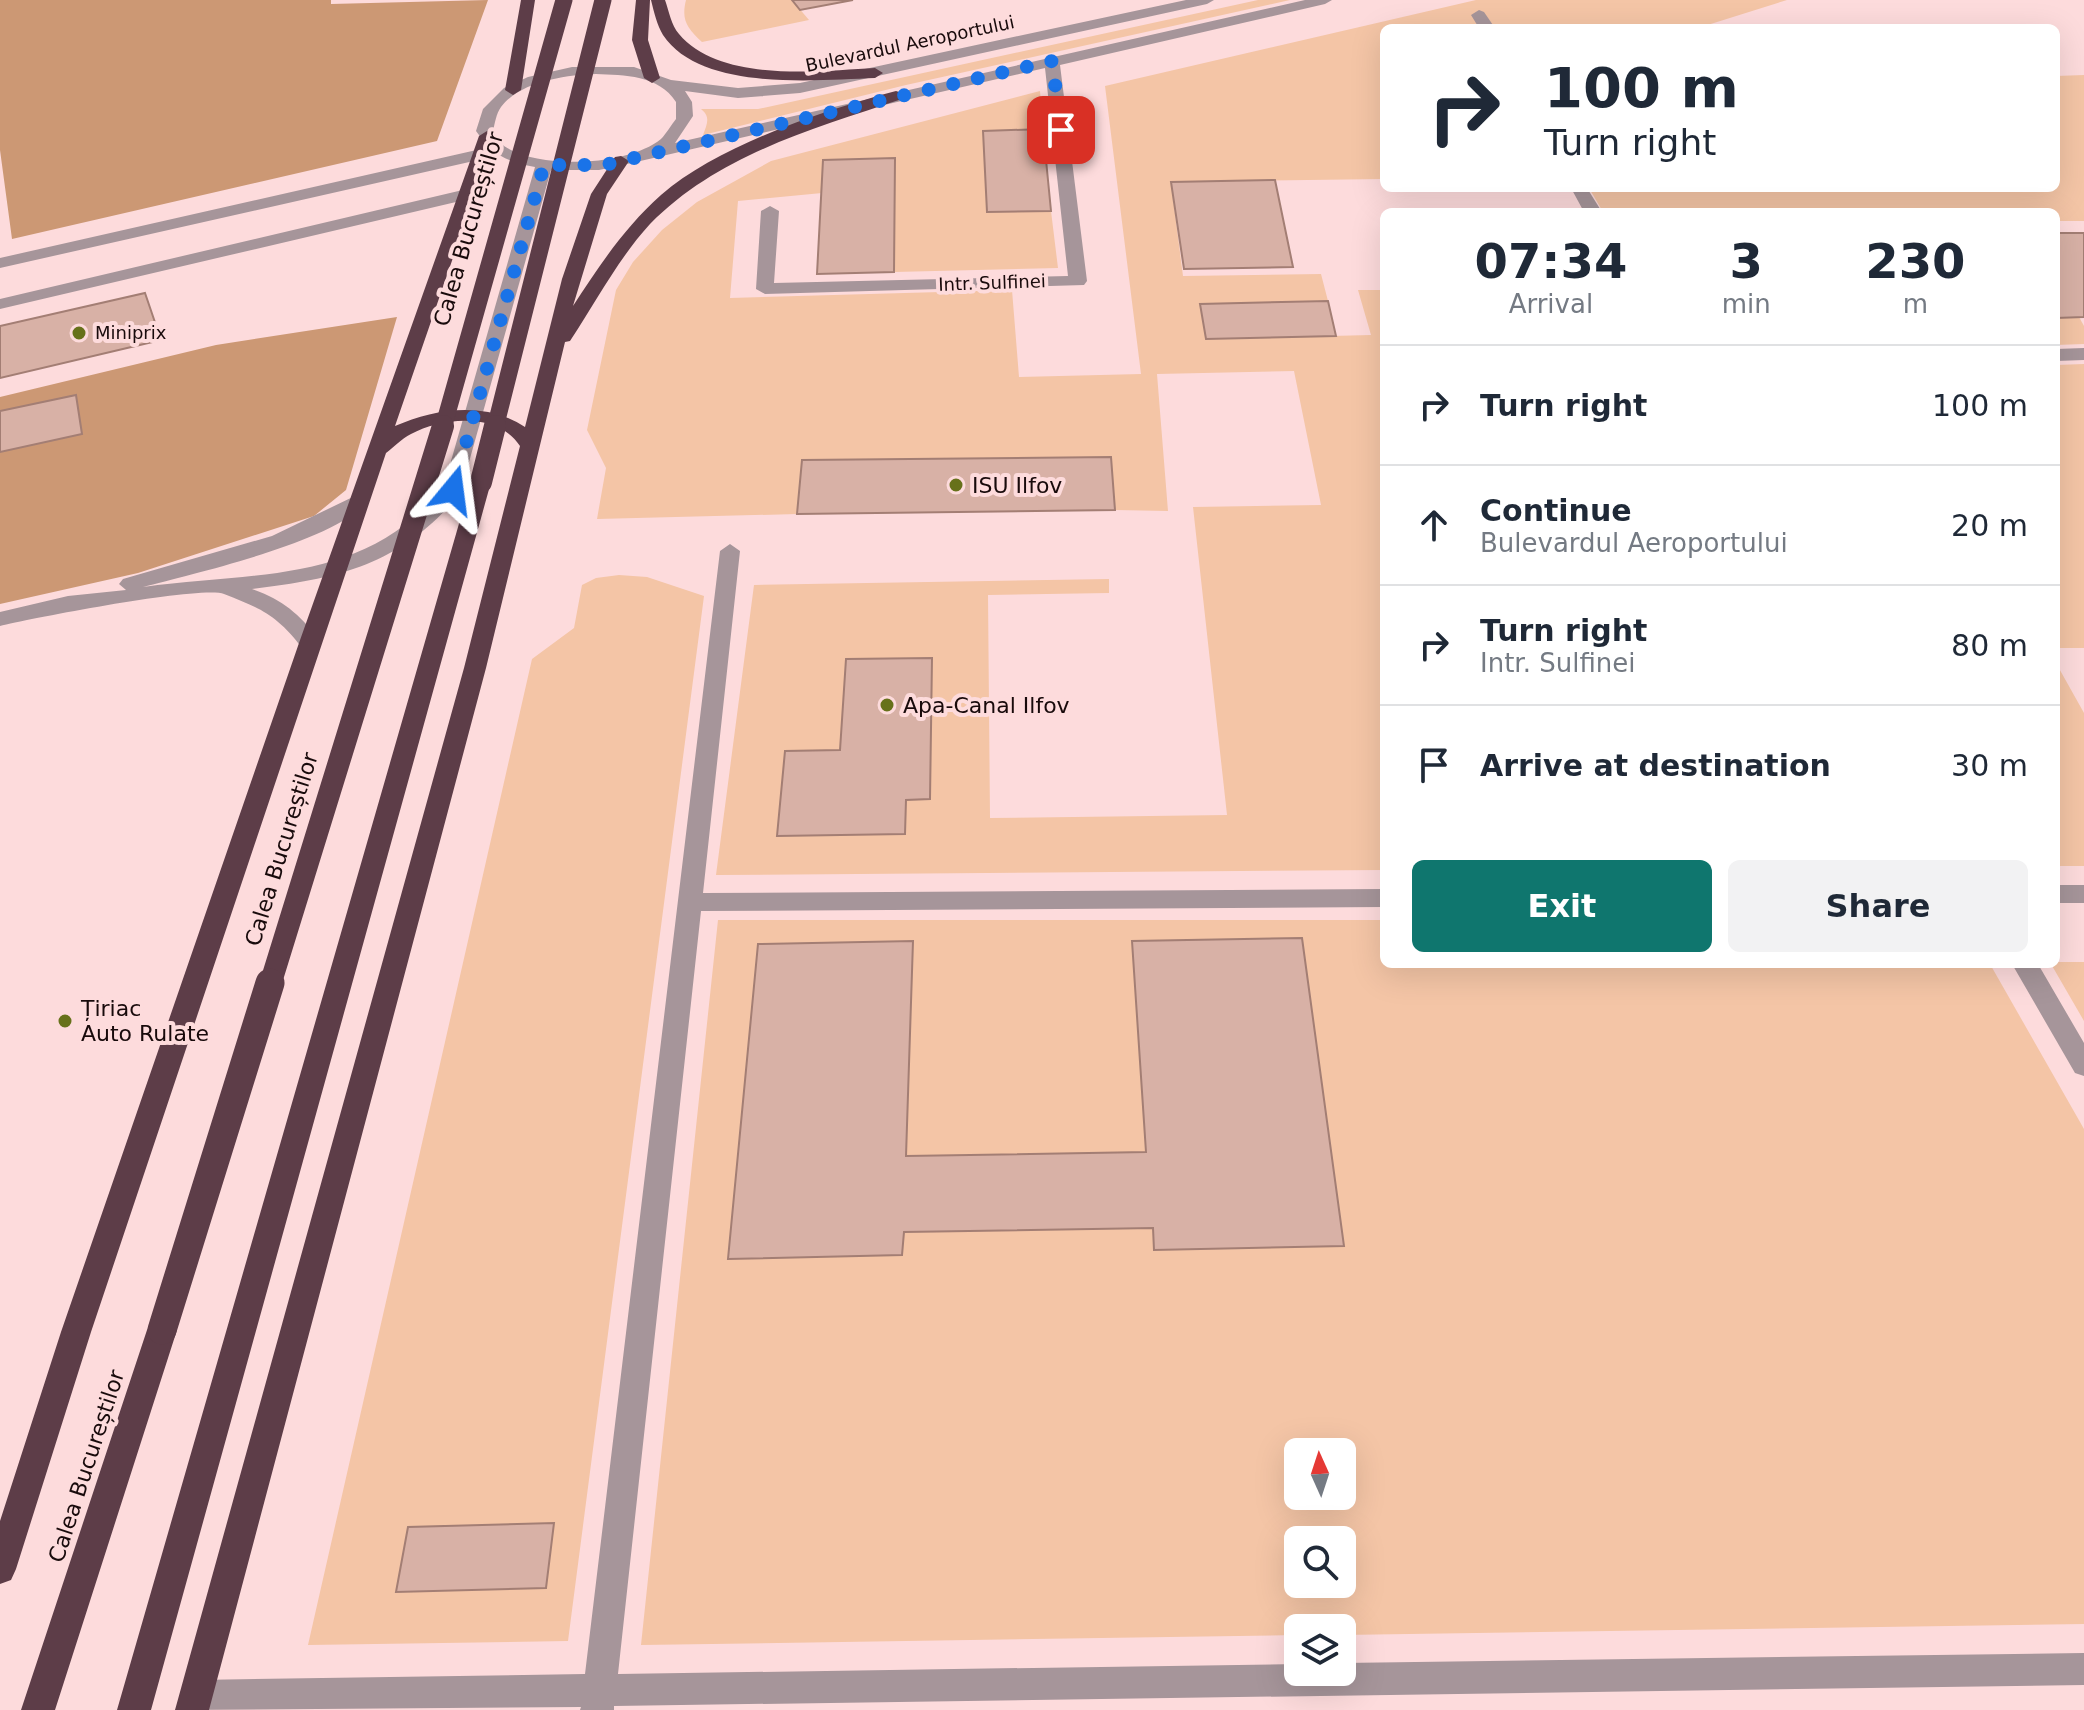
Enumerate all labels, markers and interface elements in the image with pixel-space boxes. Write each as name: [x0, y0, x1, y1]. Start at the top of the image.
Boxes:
street label: Bulevardul Aeroportului: [804, 11, 1016, 76]
text: 100 m: [1544, 55, 1739, 120]
icon: right: [1412, 56, 1516, 160]
pin: [1027, 96, 1095, 164]
icon: arrive: [1039, 108, 1083, 152]
text: Turn right: [1544, 122, 1716, 163]
street label: Calea Bucureștilor: [429, 128, 508, 329]
text: 07:34: [1474, 233, 1627, 289]
text: 3: [1730, 233, 1763, 289]
text: 230: [1865, 233, 1965, 289]
street label: Intr. Sulfinei: [938, 270, 1046, 295]
text: Arrival: [1509, 289, 1593, 319]
text: min: [1722, 289, 1771, 319]
text: m: [1903, 289, 1928, 319]
place label: Miniprix: [95, 322, 167, 343]
marker: Miniprix: [70, 324, 88, 342]
icon: right: [1412, 383, 1456, 427]
text: Turn right: [1480, 388, 1647, 423]
text: 100 m: [1932, 388, 2028, 423]
position arrow: [411, 448, 495, 532]
place label: ISU Ilfov: [972, 473, 1062, 498]
marker: ISU Ilfov: [947, 476, 965, 494]
text: Continue: [1480, 493, 1632, 528]
icon: ahead: [1412, 503, 1456, 547]
text: 20 m: [1951, 508, 2028, 543]
text: Bulevardul Aeroportului: [1480, 528, 1788, 558]
text: Turn right: [1480, 613, 1647, 648]
icon: right: [1412, 623, 1456, 667]
text: 80 m: [1951, 628, 2028, 663]
text: Intr. Sulfinei: [1480, 648, 1635, 678]
place label: Apa-Canal Ilfov: [903, 693, 1070, 718]
marker: Apa-Canal Ilfov: [878, 696, 896, 714]
icon: arrive: [1412, 743, 1456, 787]
street label: Calea Bucureștilor: [240, 748, 323, 949]
text: Arrive at destination: [1480, 748, 1831, 783]
text: 30 m: [1951, 748, 2028, 783]
button: Exit: [1412, 860, 1712, 952]
button: Share: [1728, 860, 2028, 952]
place label: Țiriac Auto Rulate: [80, 996, 209, 1046]
marker: Țiriac Auto Rulate: [56, 1012, 74, 1030]
street label: Calea Bucureștilor: [44, 1366, 130, 1566]
north arrow: [1284, 1438, 1356, 1510]
map controls: [1284, 1438, 1356, 1686]
button: search: [1284, 1526, 1356, 1598]
button: layers: [1284, 1614, 1356, 1686]

